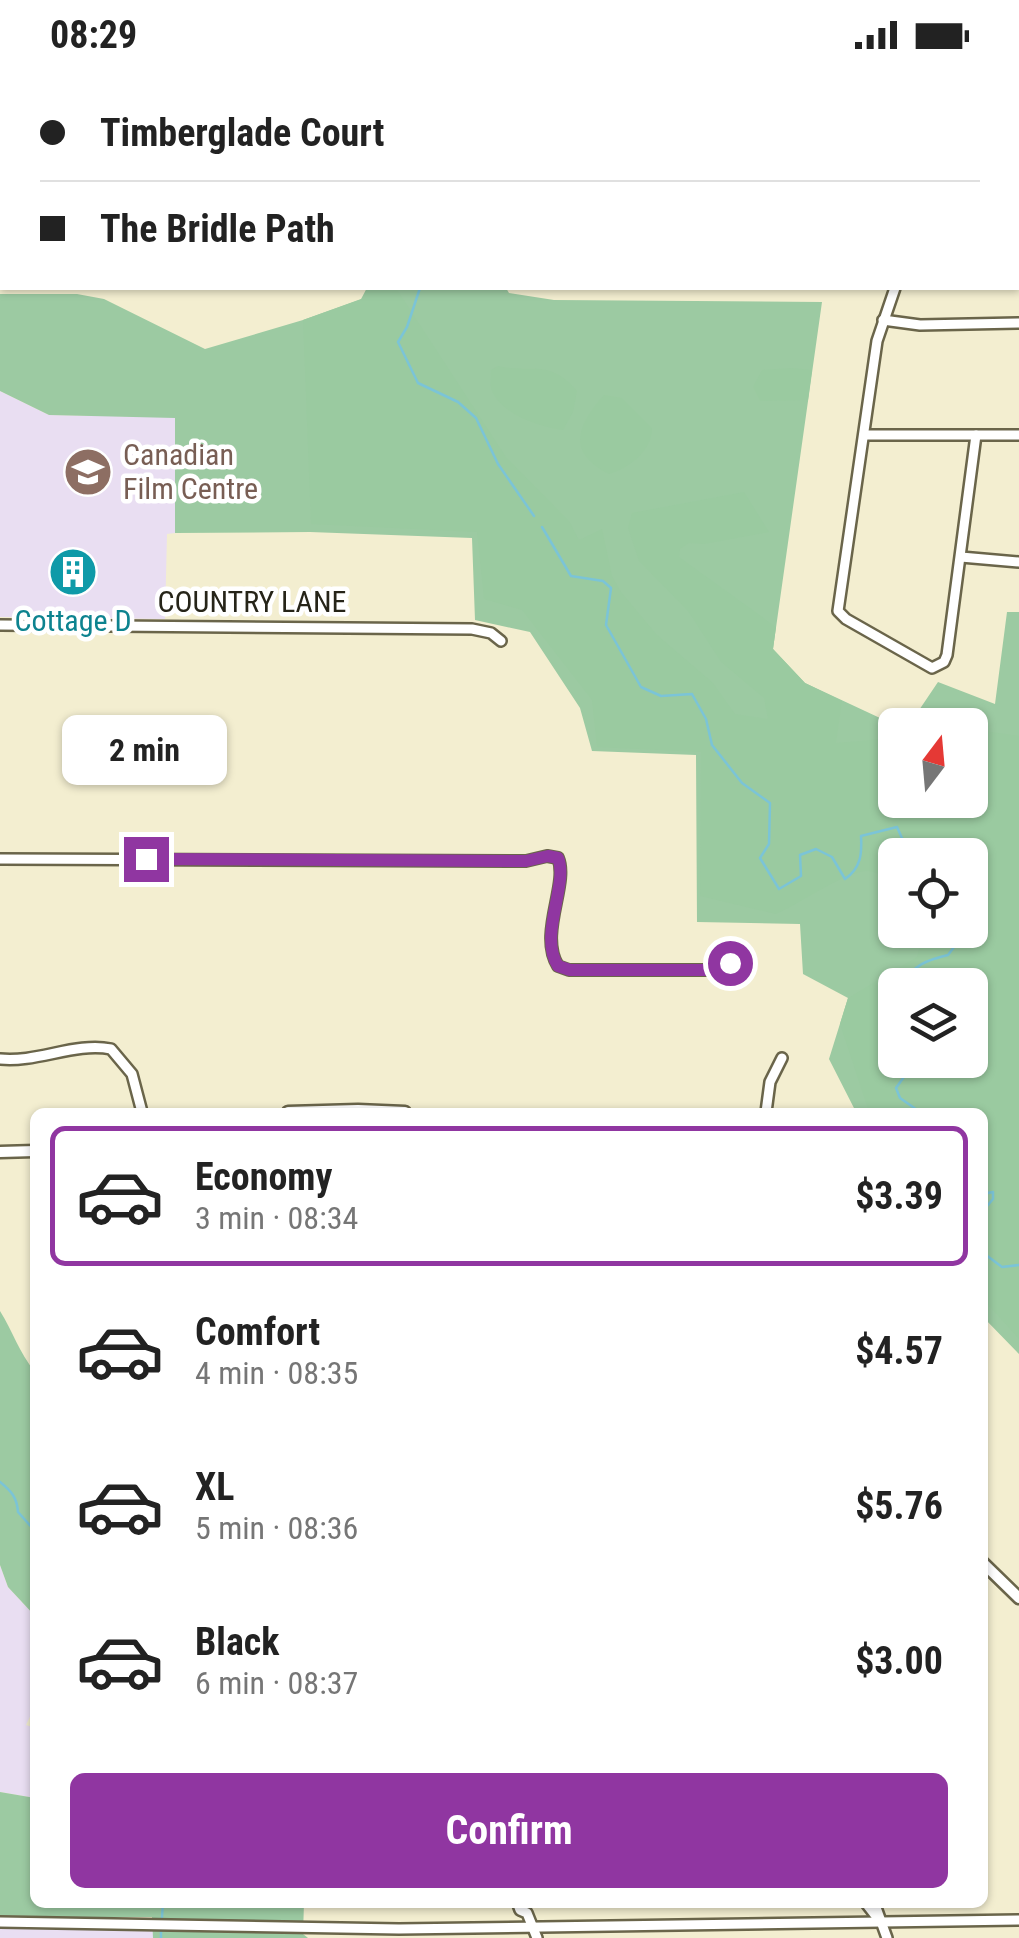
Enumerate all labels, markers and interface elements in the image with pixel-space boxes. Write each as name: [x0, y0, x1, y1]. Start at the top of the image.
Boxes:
text: 08:29: [50, 13, 137, 57]
text: Timberglade Court: [100, 111, 384, 155]
text: The Bridle Path: [100, 207, 335, 251]
place label: Canadian Film Centre: [123, 437, 258, 506]
school or university icon: Canadian Film Centre: [62, 446, 114, 498]
building icon: Cottage D: [47, 546, 99, 598]
street label: COUNTRY LANE: [158, 584, 346, 619]
place label: Cottage D: [14, 603, 132, 638]
north arrow: [878, 708, 988, 818]
map controls: [878, 708, 988, 1078]
callout: 2 min: [64, 714, 228, 784]
text: 2 min: [109, 731, 180, 769]
route end: [124, 837, 169, 882]
button: locate: [878, 838, 988, 948]
route start: [708, 941, 753, 986]
button: layers: [878, 968, 988, 1078]
icon: car: [75, 1151, 165, 1241]
text: Economy: [195, 1155, 332, 1199]
text: $3.39: [855, 1174, 943, 1218]
text: 3 min · 08:34: [195, 1199, 358, 1237]
icon: car: [75, 1306, 165, 1396]
text: Comfort: [195, 1310, 320, 1354]
text: $4.57: [855, 1329, 943, 1373]
text: 4 min · 08:35: [195, 1354, 358, 1392]
icon: car: [75, 1461, 165, 1551]
text: XL: [195, 1465, 234, 1509]
text: $5.76: [855, 1484, 943, 1528]
text: 5 min · 08:36: [195, 1509, 358, 1547]
icon: car: [75, 1616, 165, 1706]
text: Black: [195, 1620, 279, 1664]
text: $3.00: [855, 1639, 943, 1683]
text: 6 min · 08:37: [195, 1664, 358, 1702]
button: Confirm: [70, 1773, 948, 1888]

